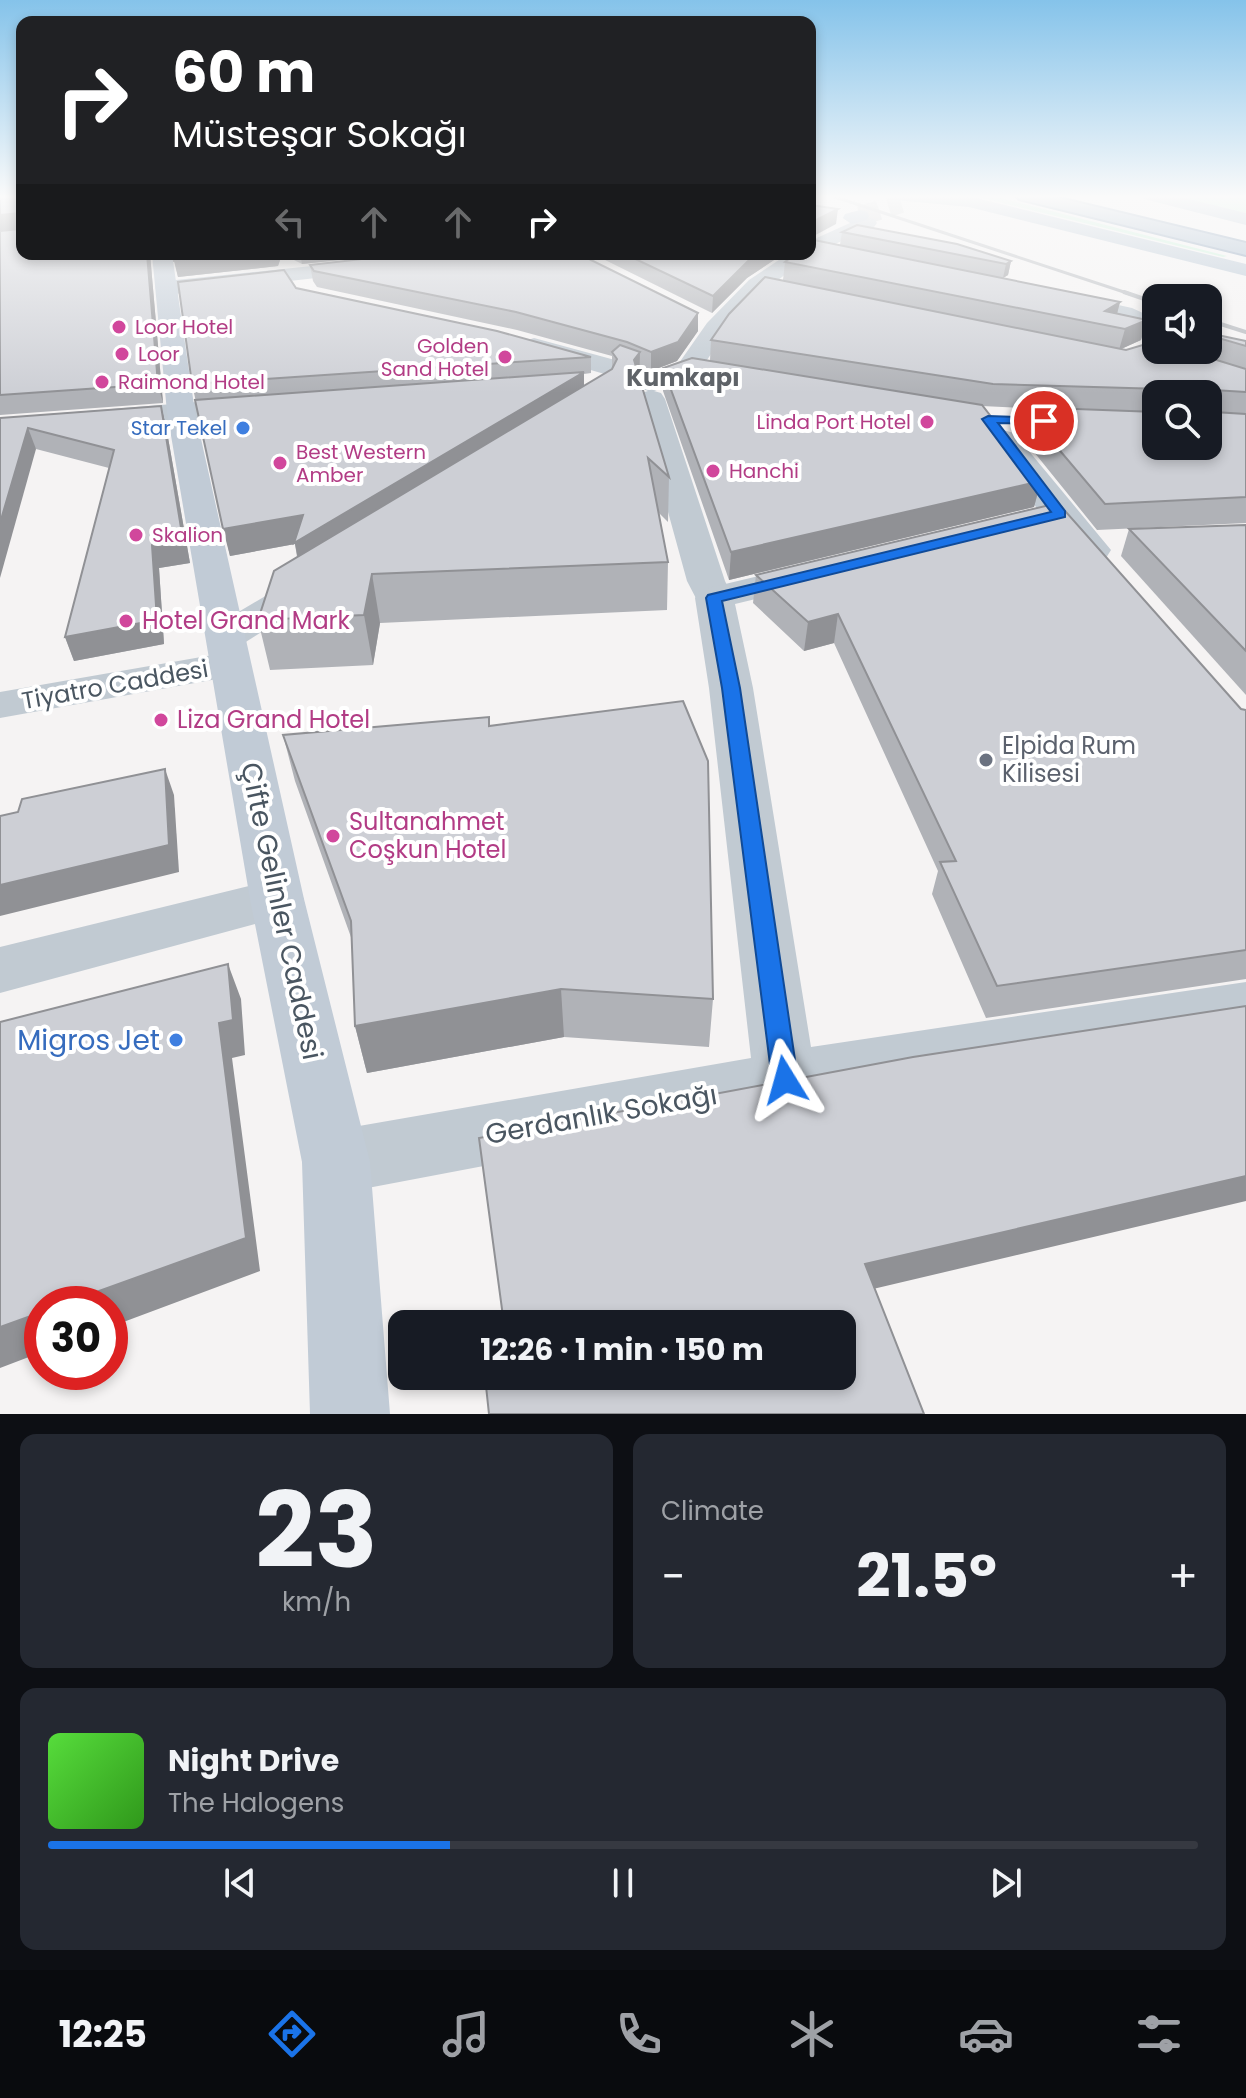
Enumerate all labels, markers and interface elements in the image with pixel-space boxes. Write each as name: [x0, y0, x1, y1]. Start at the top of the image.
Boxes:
text: 60 m: [172, 33, 315, 112]
icon: right: [40, 48, 144, 152]
text: Müsteşar Sokağı: [172, 109, 467, 160]
icon: left: [268, 200, 312, 244]
icon: ahead: [352, 200, 396, 244]
icon: ahead: [436, 200, 480, 244]
icon: right: [520, 200, 564, 244]
map controls: [1142, 284, 1222, 460]
button: sound: [1142, 284, 1222, 364]
place label: Loor Hotel: [135, 313, 233, 341]
marker: Loor Hotel: [110, 318, 128, 336]
place label: Golden Sand Hotel: [381, 332, 489, 383]
place label: Loor: [138, 340, 180, 368]
marker: Loor: [113, 345, 131, 363]
marker: Golden Sand Hotel: [496, 348, 514, 366]
district label: Kumkapı: [626, 361, 740, 394]
place label: Raimond Hotel: [118, 368, 265, 396]
marker: Raimond Hotel: [93, 373, 111, 391]
button: search: [1142, 380, 1222, 460]
pin: [1010, 387, 1078, 455]
icon: arrive: [1022, 399, 1066, 443]
place label: Linda Port Hotel: [757, 408, 911, 436]
marker: Linda Port Hotel: [918, 413, 936, 431]
place label: Star Tekel: [131, 414, 227, 442]
marker: Star Tekel: [234, 419, 252, 437]
place label: Best Western Amber: [296, 438, 426, 489]
marker: Best Western Amber: [271, 454, 289, 472]
place label: Hanchi: [729, 457, 799, 485]
marker: Hanchi: [704, 462, 722, 480]
place label: Skalion: [152, 521, 223, 549]
marker: Skalion: [127, 526, 145, 544]
place label: Hotel Grand Mark: [142, 604, 351, 637]
marker: Hotel Grand Mark: [117, 612, 135, 630]
street label: Tiyatro Caddesi: [19, 652, 211, 717]
place label: Liza Grand Hotel: [177, 703, 370, 736]
marker: Liza Grand Hotel: [152, 711, 170, 729]
place label: Elpida Rum Kilisesi: [1002, 729, 1136, 790]
marker: Elpida Rum Kilisesi: [977, 751, 995, 769]
street label: Çifte Gelinler Caddesi: [231, 759, 332, 1063]
place label: Sultanahmet Coşkun Hotel: [349, 805, 506, 866]
marker: Sultanahmet Coşkun Hotel: [324, 827, 342, 845]
place label: Migros Jet: [17, 1021, 160, 1060]
marker: Migros Jet: [167, 1031, 185, 1049]
position arrow: [743, 1038, 827, 1122]
street label: Gerdanlık Sokağı: [482, 1075, 720, 1154]
speed limit sign: 30: [24, 1286, 128, 1390]
text: 12:26 · 1 min · 150 m: [480, 1328, 764, 1371]
text: 23: [255, 1458, 378, 1603]
text: Climate: [661, 1493, 764, 1529]
text: 21.5°: [856, 1534, 997, 1618]
text: −: [661, 1546, 685, 1607]
text: +: [1168, 1546, 1198, 1607]
text: km/h: [282, 1584, 351, 1620]
text: Night Drive: [168, 1739, 339, 1782]
text: The Halogens: [168, 1785, 344, 1821]
icon: previous: [218, 1861, 262, 1905]
icon: pause: [601, 1861, 645, 1905]
icon: next: [984, 1861, 1028, 1905]
icon: directions: [264, 2006, 320, 2062]
icon: music: [438, 2006, 494, 2062]
icon: phone: [611, 2006, 667, 2062]
icon: climate: [784, 2006, 840, 2062]
icon: car: [958, 2006, 1014, 2062]
icon: filters: [1131, 2006, 1187, 2062]
text: 12:25: [59, 2009, 147, 2060]

